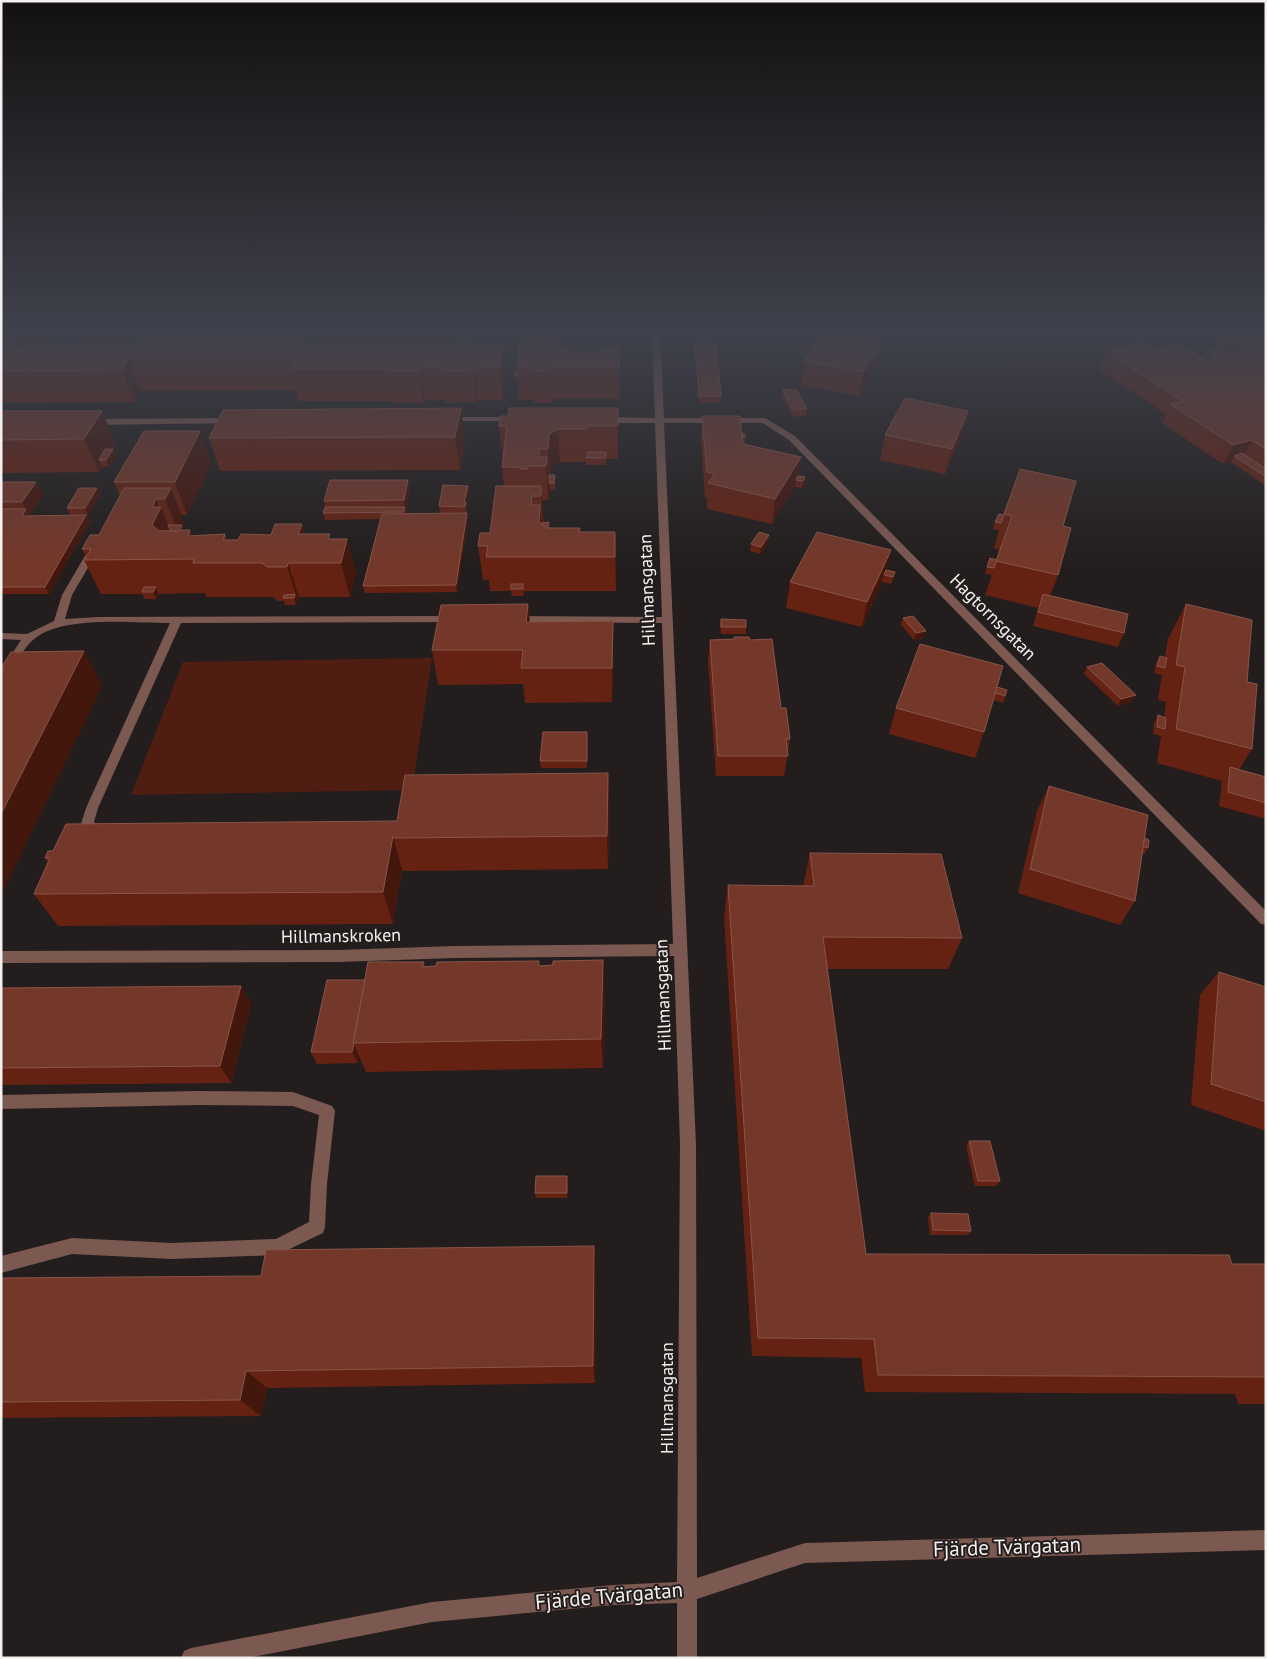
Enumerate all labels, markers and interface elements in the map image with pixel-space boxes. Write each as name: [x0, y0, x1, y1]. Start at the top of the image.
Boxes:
street label: Hillmansgatan: [633, 534, 660, 646]
street label: Hagtornsgatan: [945, 568, 1042, 665]
street label: Hillmanskroken: [281, 923, 401, 948]
street label: Hillmansgatan: [649, 939, 676, 1051]
street label: Hillmansgatan: [655, 1342, 678, 1454]
street label: Fjärde Tvärgatan: [932, 1530, 1082, 1563]
street label: Fjärde Tvärgatan: [534, 1576, 684, 1615]

